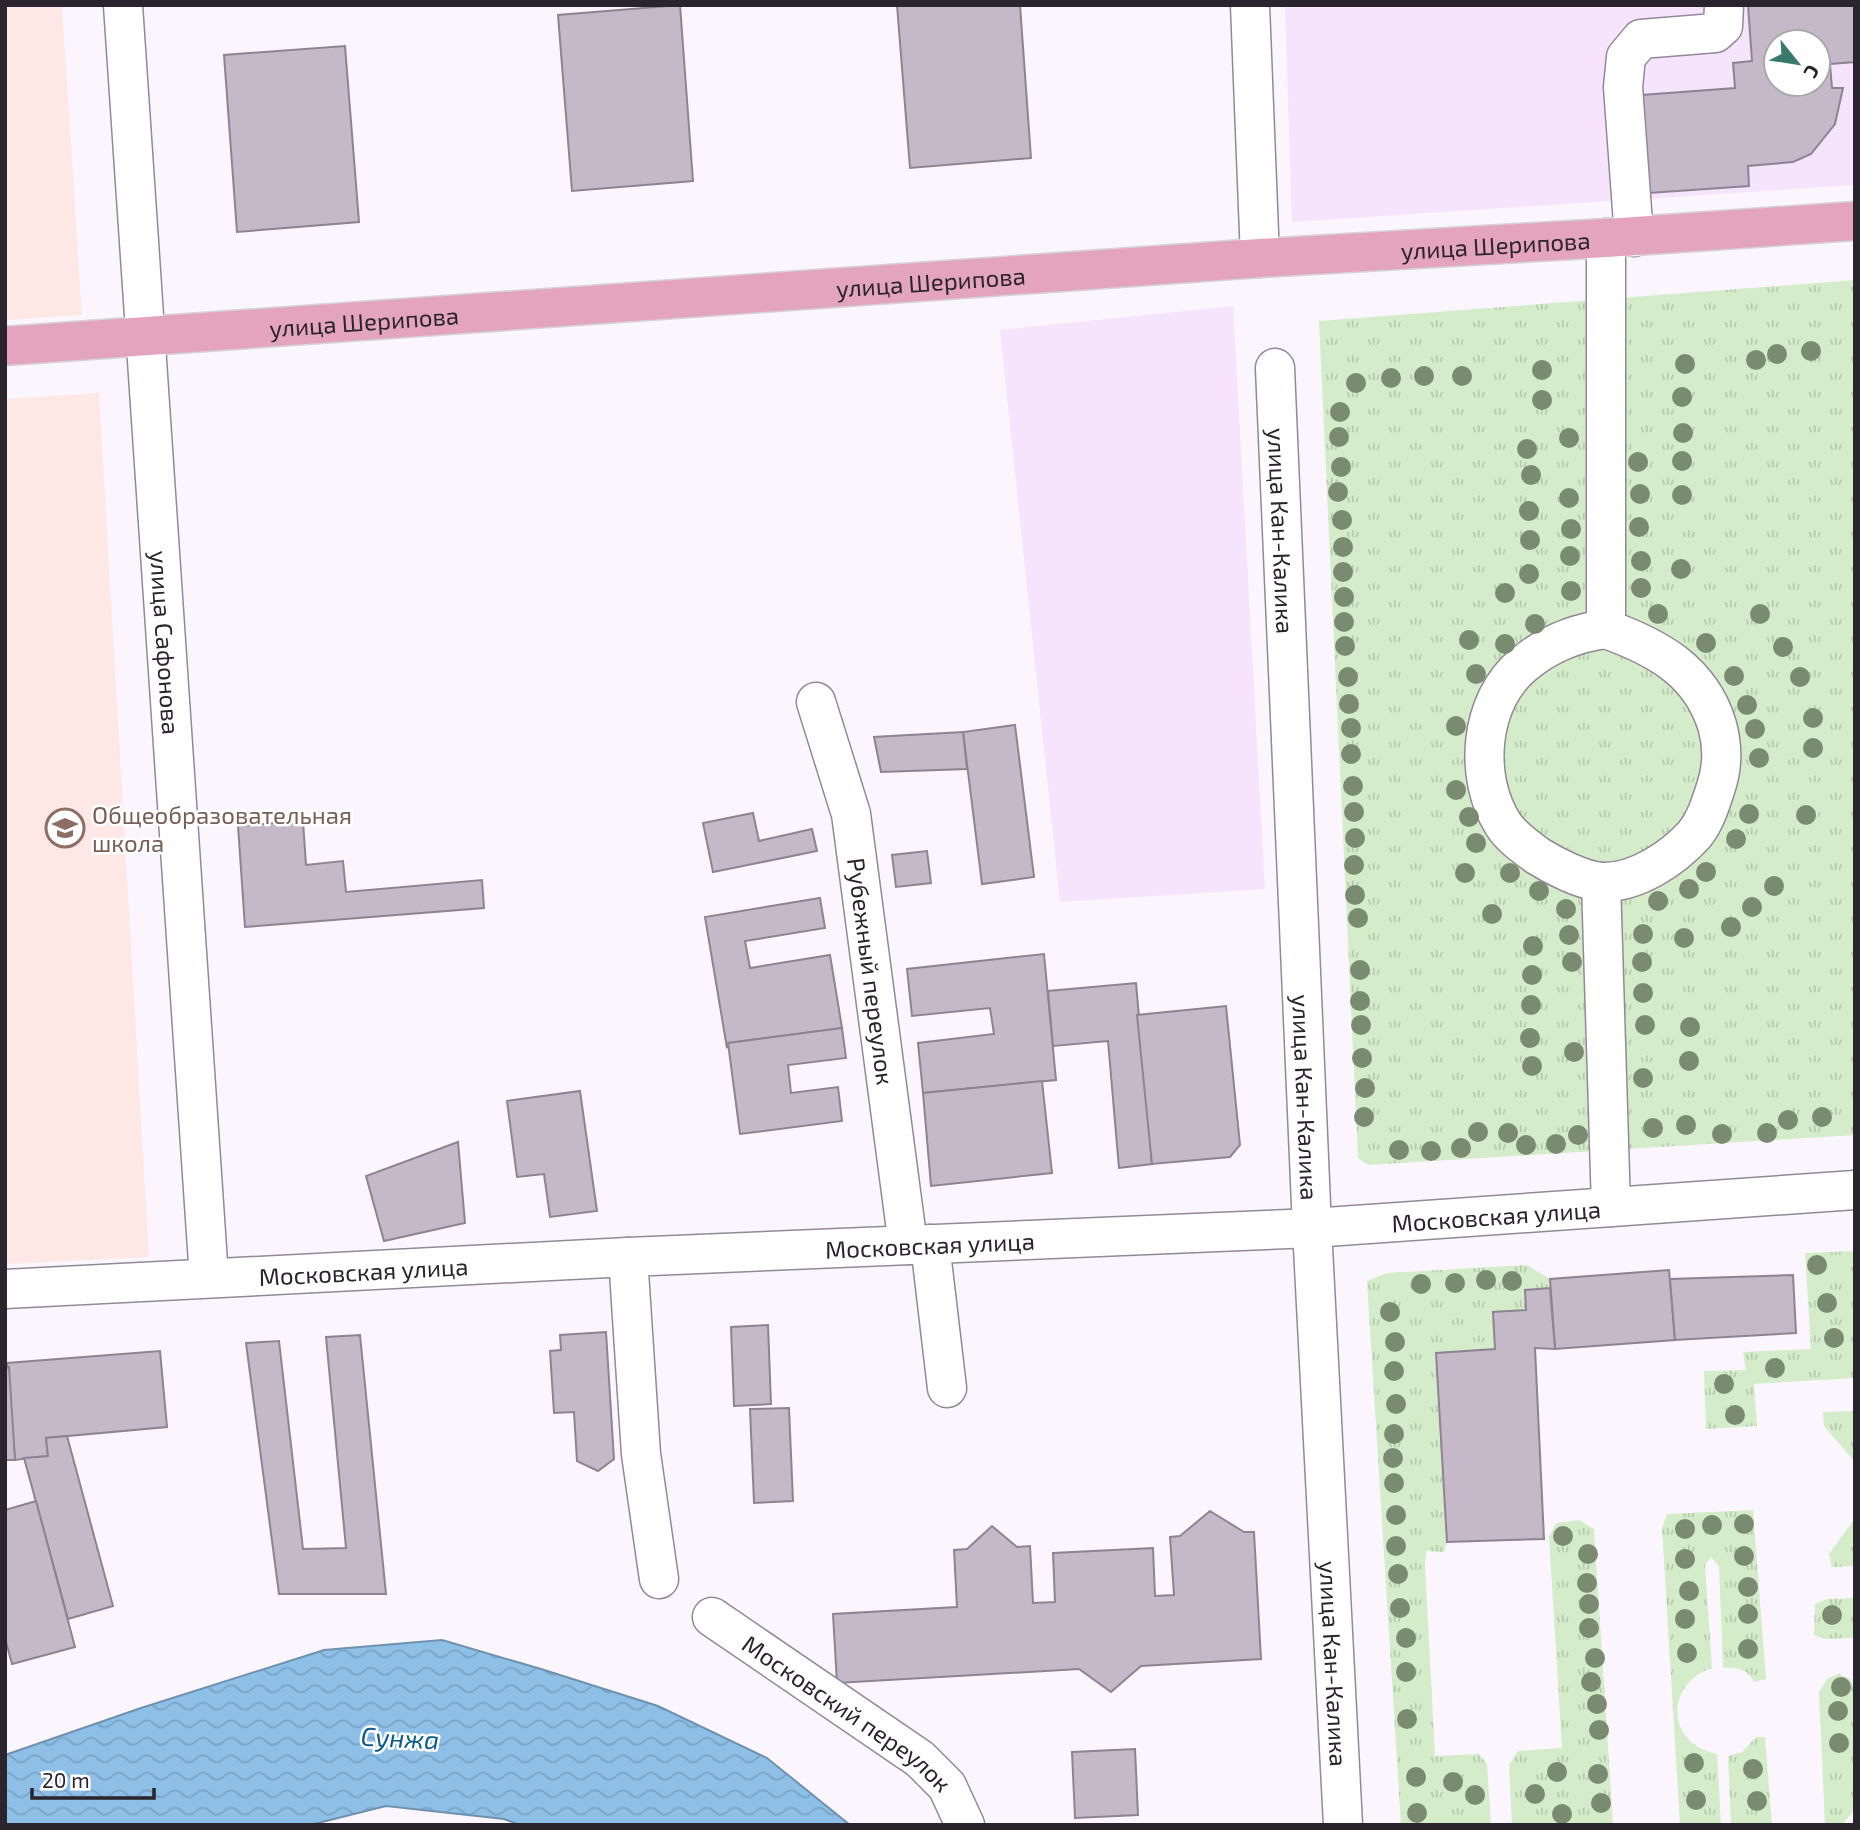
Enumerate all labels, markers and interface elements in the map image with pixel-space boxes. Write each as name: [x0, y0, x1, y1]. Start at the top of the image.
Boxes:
north arrow: [1762, 28, 1832, 98]
text: С: [1799, 61, 1825, 82]
street label: улица Шерипова: [1400, 224, 1591, 265]
street label: улица Шерипова: [835, 260, 1026, 303]
street label: улица Шерипова: [268, 300, 460, 343]
street label: улица Кан-Калика: [1262, 427, 1301, 634]
street label: улица Сафонова: [144, 549, 187, 736]
place label: Общеобразовательная школа: [92, 800, 352, 857]
school or university icon: Общеобразовательная школа: [44, 807, 86, 849]
street label: Рубежный переулок: [842, 856, 901, 1087]
street label: улица Кан-Калика: [1286, 994, 1325, 1201]
street label: Московская улица: [1390, 1193, 1602, 1237]
street label: Московская улица: [824, 1225, 1035, 1263]
street label: Московская улица: [258, 1251, 469, 1290]
street label: улица Кан-Калика: [1314, 1560, 1354, 1767]
street label: Московский переулок: [738, 1628, 958, 1797]
water label: Сунжа: [360, 1719, 440, 1755]
scale bar: [32, 1756, 154, 1800]
text: 20 m: [42, 1767, 90, 1792]

